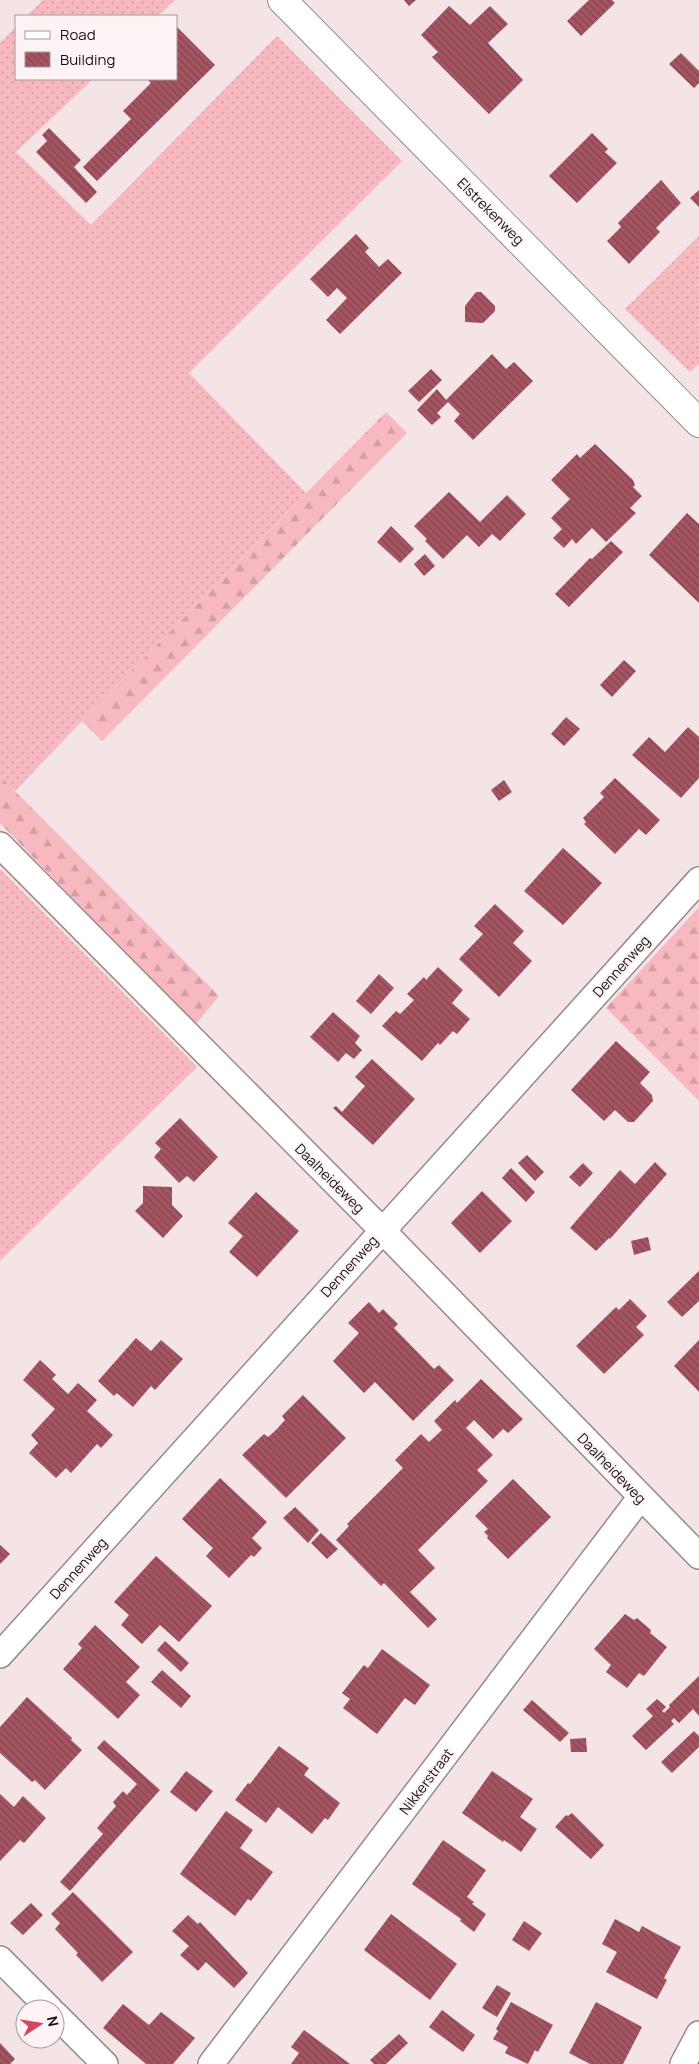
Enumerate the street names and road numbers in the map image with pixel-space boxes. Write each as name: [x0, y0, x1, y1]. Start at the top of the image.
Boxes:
street label: Elstrekenweg: [453, 173, 529, 249]
street label: Dennenweg: [588, 931, 654, 1001]
street label: Daalheideweg: [291, 1139, 369, 1217]
street label: Dennenweg: [316, 1231, 382, 1301]
street label: Daalheideweg: [574, 1429, 650, 1507]
street label: Dennenweg: [45, 1533, 111, 1603]
street label: Nikkerstraat: [395, 1744, 457, 1818]

